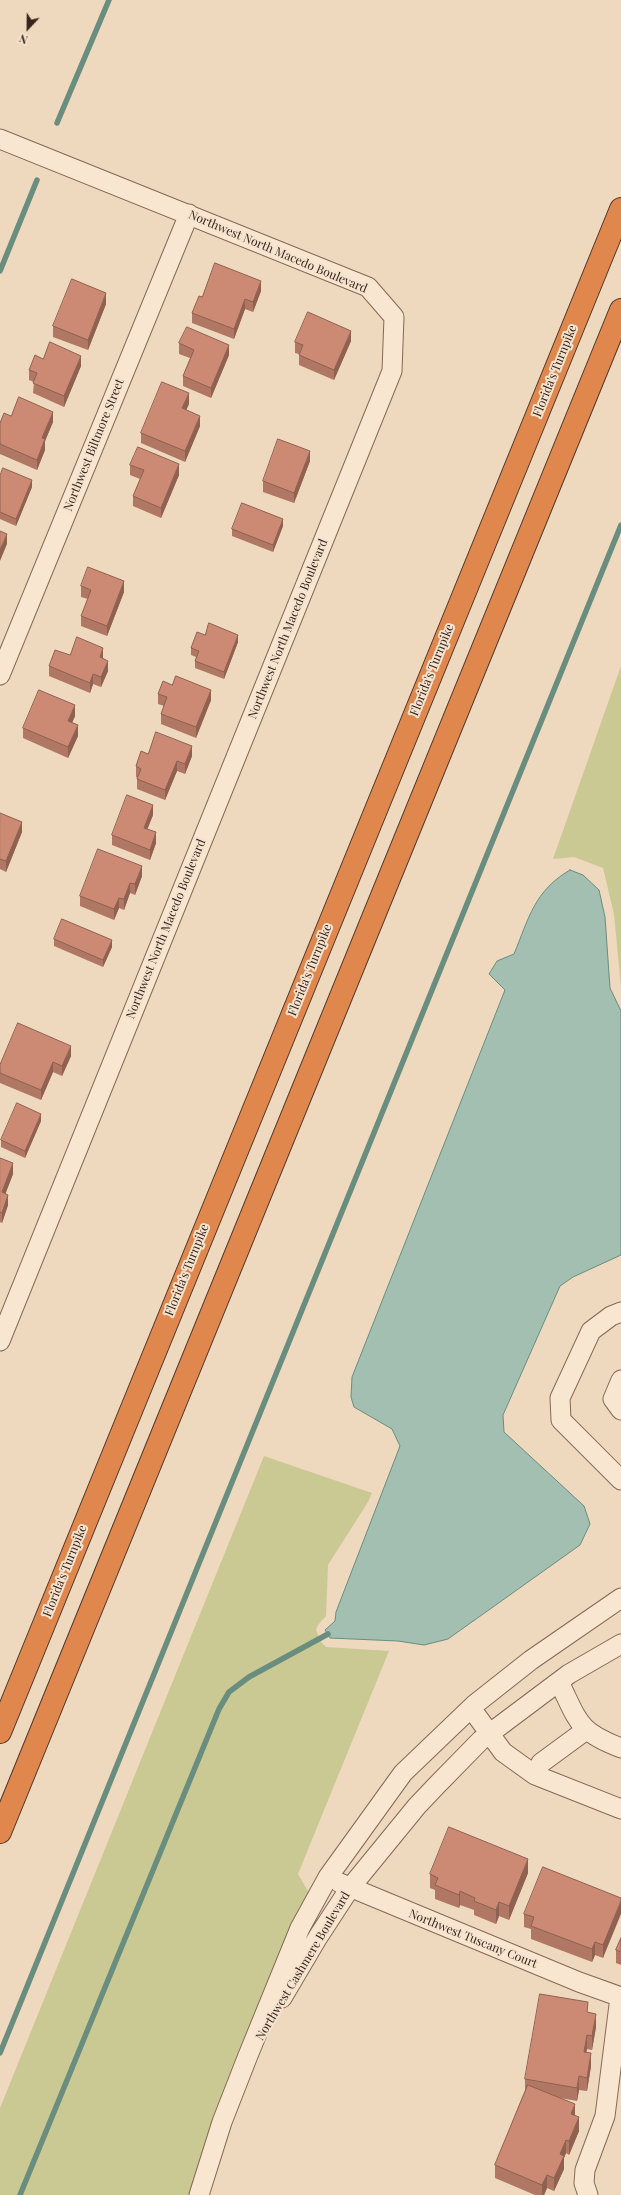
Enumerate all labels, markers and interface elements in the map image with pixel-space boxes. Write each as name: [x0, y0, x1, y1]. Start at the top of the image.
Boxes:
north arrow: [8, 8, 48, 48]
text: N: [17, 31, 30, 48]
street label: Northwest North Macedo Boulevard: [187, 208, 369, 296]
street label: Florida's Turnpike: [530, 323, 580, 419]
street label: Northwest Biltmore Street: [61, 377, 127, 513]
street label: Northwest North Macedo Boulevard: [245, 537, 331, 721]
street label: Florida's Turnpike: [407, 622, 457, 718]
street label: Northwest North Macedo Boulevard: [123, 837, 209, 1021]
street label: Florida's Turnpike: [285, 922, 335, 1018]
street label: Florida's Turnpike: [162, 1222, 212, 1318]
street label: Florida's Turnpike: [40, 1523, 90, 1619]
street label: Northwest Cashmere Boulevard: [253, 1889, 353, 2043]
street label: Northwest Tuscany Court: [407, 1907, 539, 1971]

